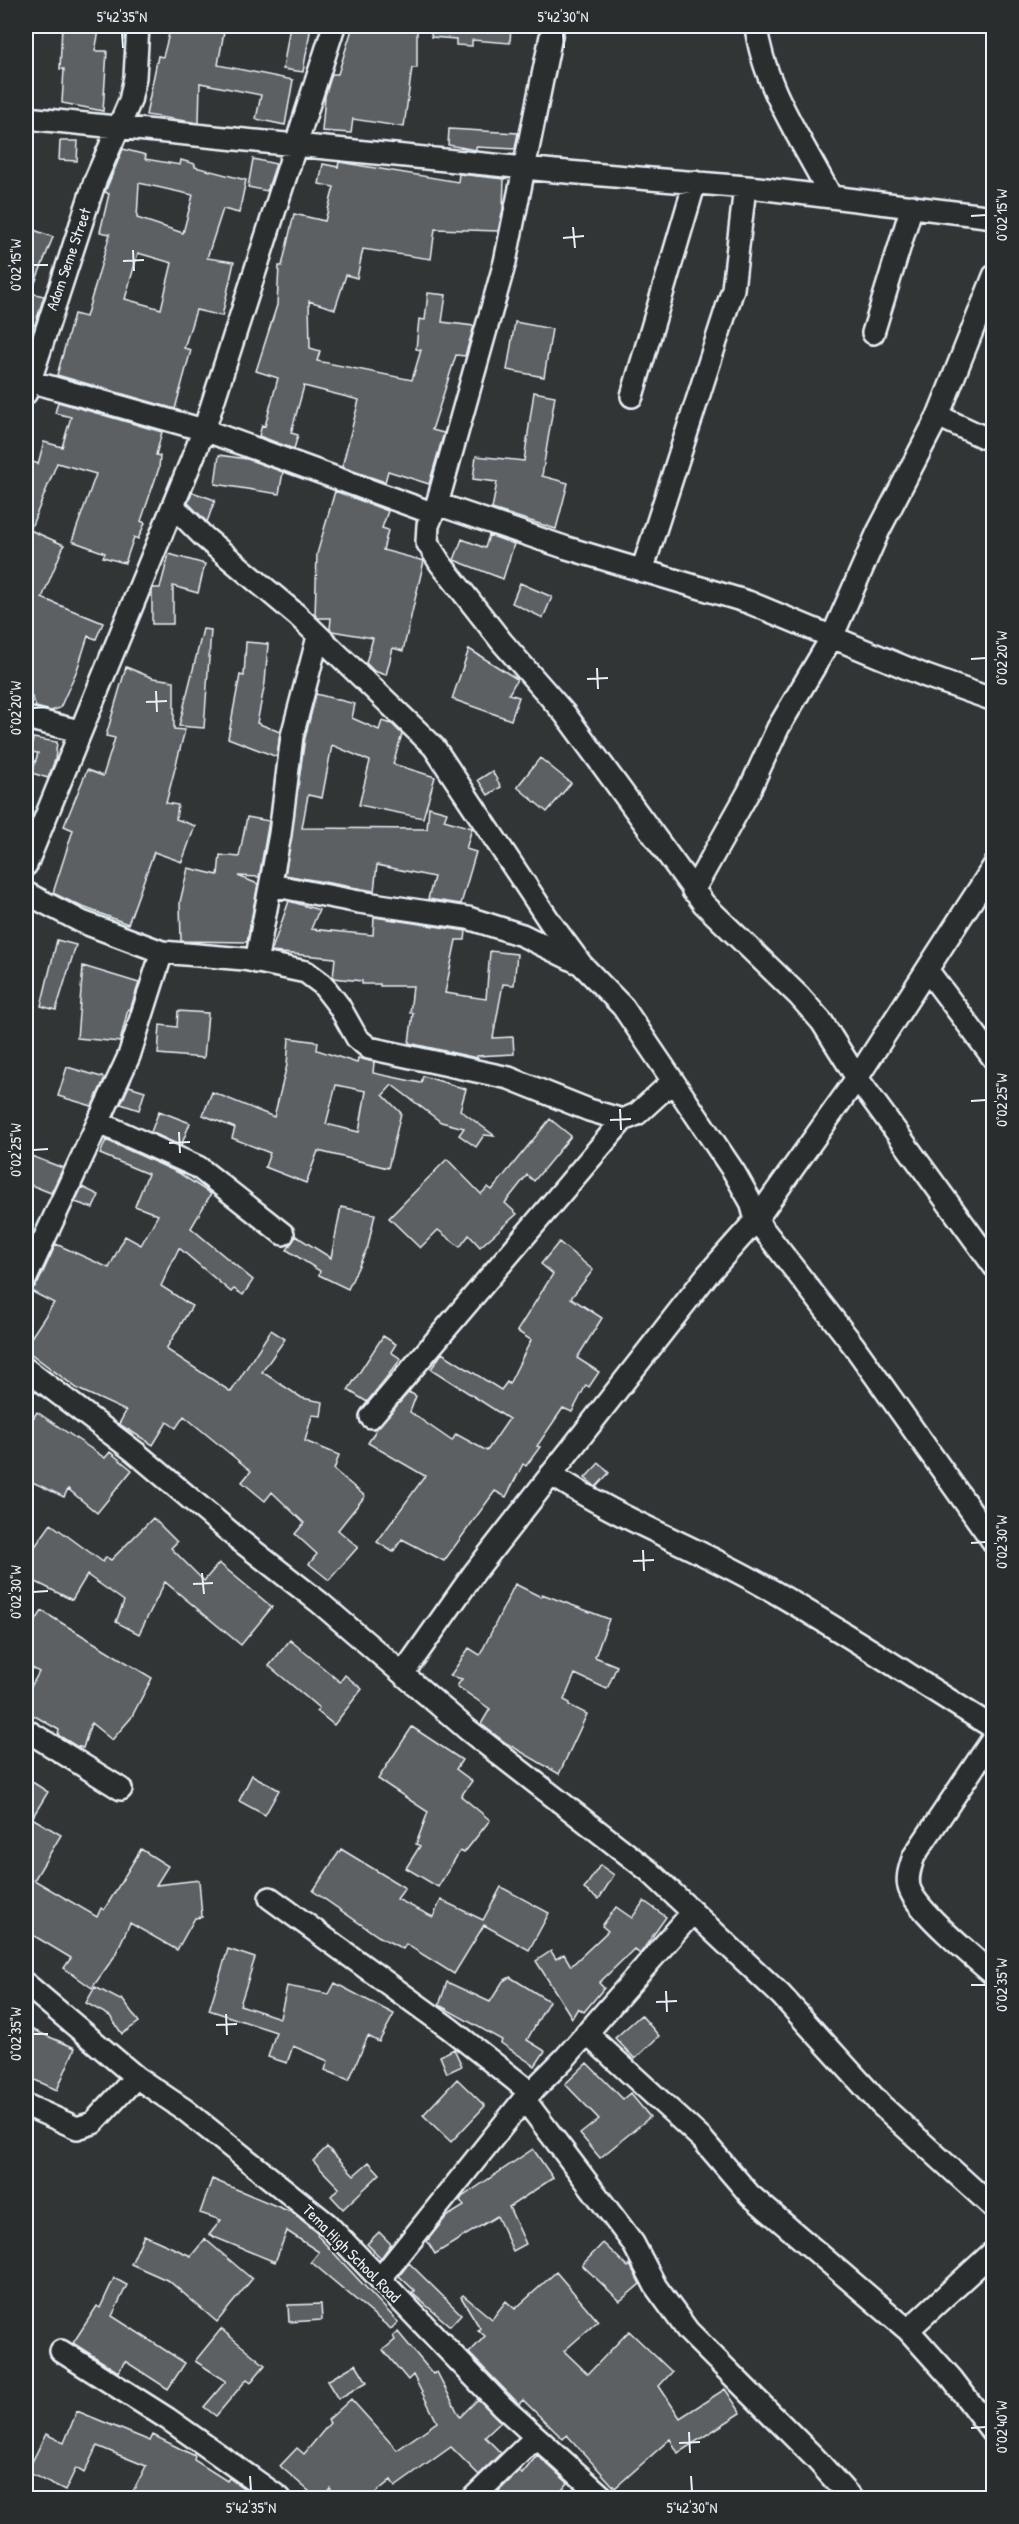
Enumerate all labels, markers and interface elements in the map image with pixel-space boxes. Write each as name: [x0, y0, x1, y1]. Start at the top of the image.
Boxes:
text: 5°42'35"N: [97, 6, 147, 27]
text: 5°42'30"N: [538, 6, 588, 27]
text: 0°02'15"W: [991, 188, 1012, 241]
street label: Adom Seme Street: [40, 204, 96, 313]
text: 0°02'15"W: [5, 238, 26, 291]
text: 0°02'20"W: [991, 630, 1012, 685]
text: 0°02'20"W: [5, 680, 26, 735]
text: 0°02'25"W: [991, 1072, 1012, 1127]
text: 0°02'25"W: [5, 1122, 26, 1177]
text: 0°02'30"W: [991, 1514, 1012, 1569]
text: 0°02'30"W: [5, 1564, 26, 1619]
text: 0°02'35"W: [991, 1958, 1012, 2012]
text: 0°02'35"W: [5, 2007, 26, 2061]
street label: Tema High School Road: [298, 2199, 406, 2307]
text: 0°02'40"W: [991, 2400, 1012, 2453]
text: 5°42'35"N: [226, 2497, 276, 2518]
text: 5°42'30"N: [667, 2497, 717, 2518]

